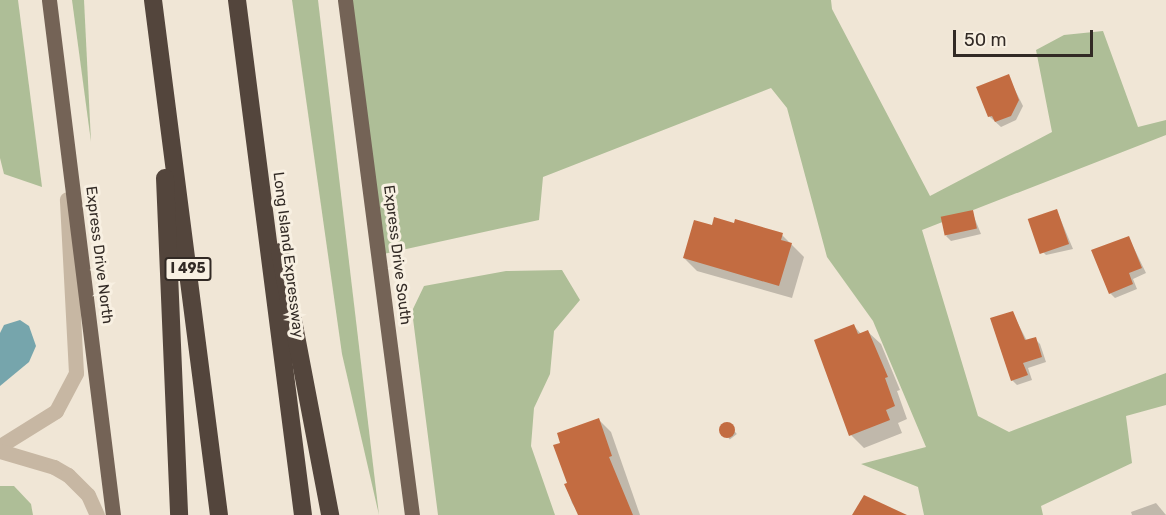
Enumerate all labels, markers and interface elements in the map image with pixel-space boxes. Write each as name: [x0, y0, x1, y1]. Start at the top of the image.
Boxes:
scale bar: [956, 18, 1096, 56]
text: 50 m: [964, 29, 1007, 51]
street label: Long Island Expressway: [269, 171, 307, 339]
street label: Express Drive South: [379, 184, 415, 326]
street label: Express Drive North: [82, 185, 116, 325]
road number: I 495: [164, 258, 212, 280]

